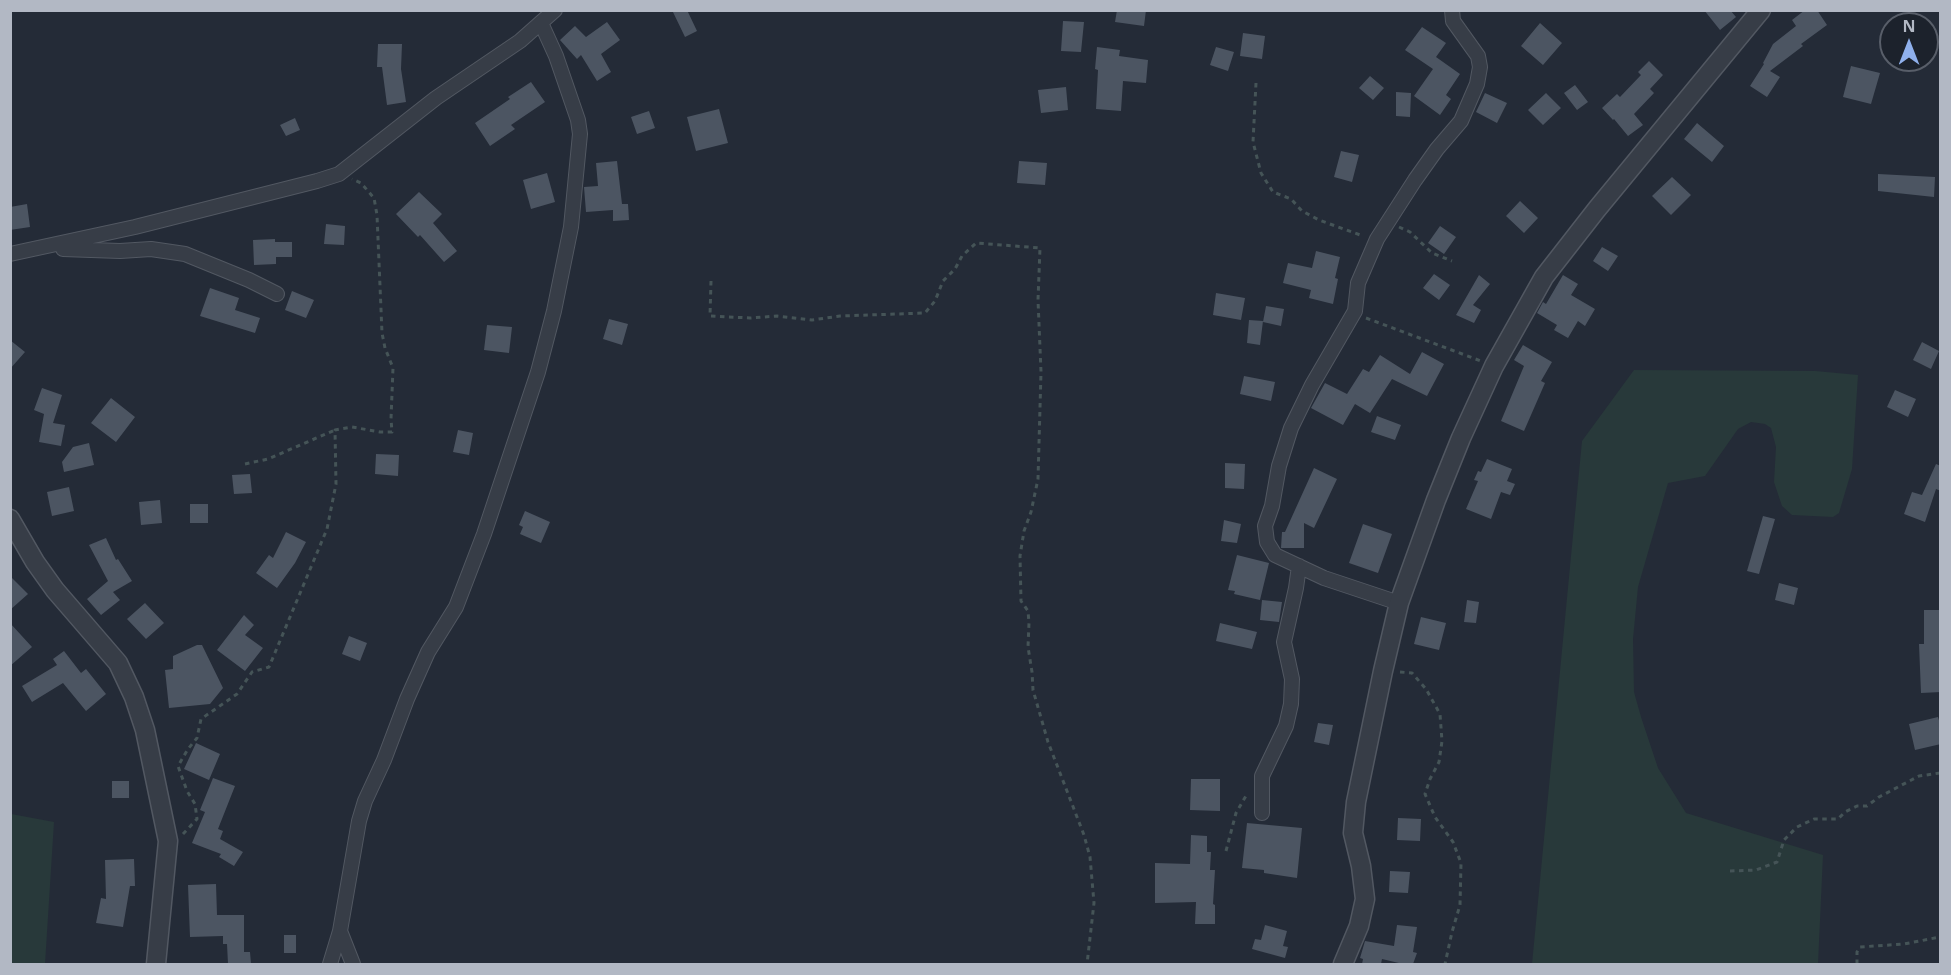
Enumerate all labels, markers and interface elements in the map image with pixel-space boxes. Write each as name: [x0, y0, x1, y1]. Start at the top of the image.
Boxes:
north arrow: [1879, 12, 1939, 72]
text: N: [1902, 15, 1916, 37]

